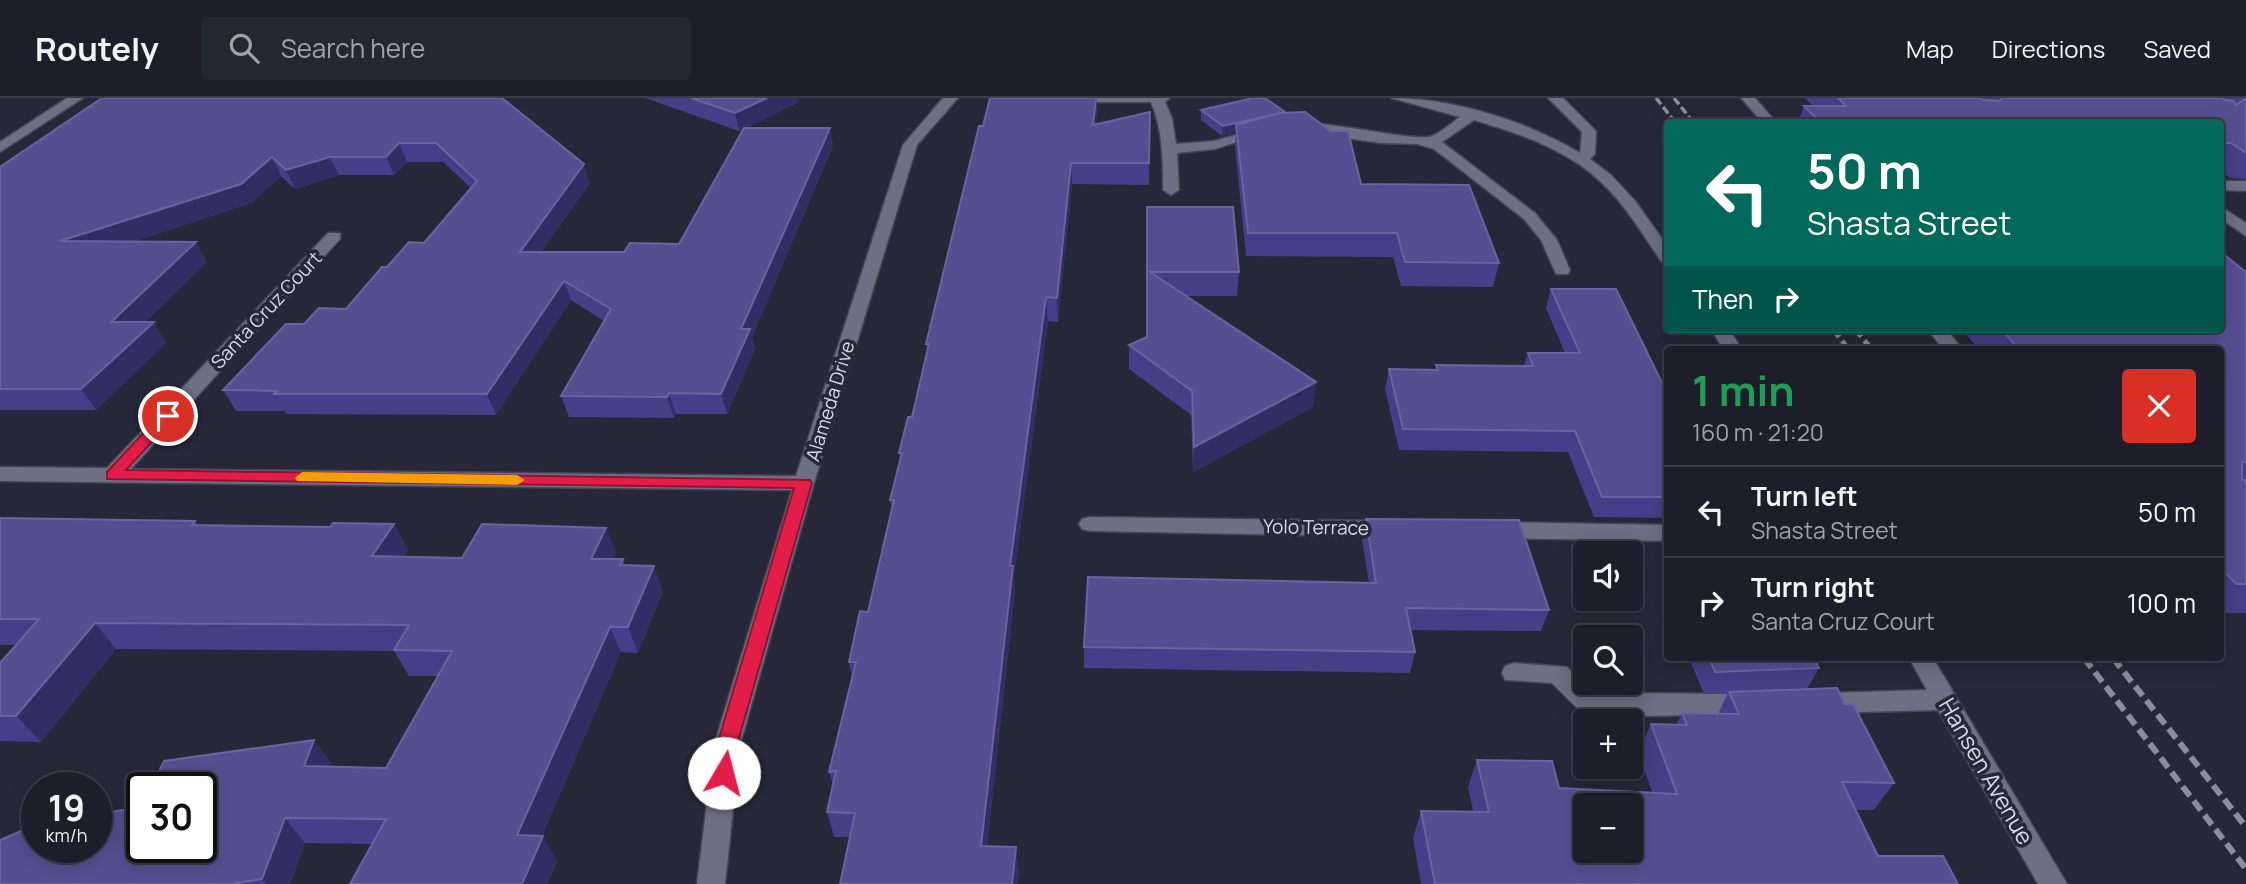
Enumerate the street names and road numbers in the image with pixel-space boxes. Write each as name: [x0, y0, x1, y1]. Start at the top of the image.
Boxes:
street label: Santa Cruz Court: [205, 246, 327, 374]
street label: Alameda Drive: [799, 338, 861, 464]
street label: Yolo Terrace: [1263, 513, 1369, 541]
street label: Hansen Avenue: [1932, 692, 2042, 850]

